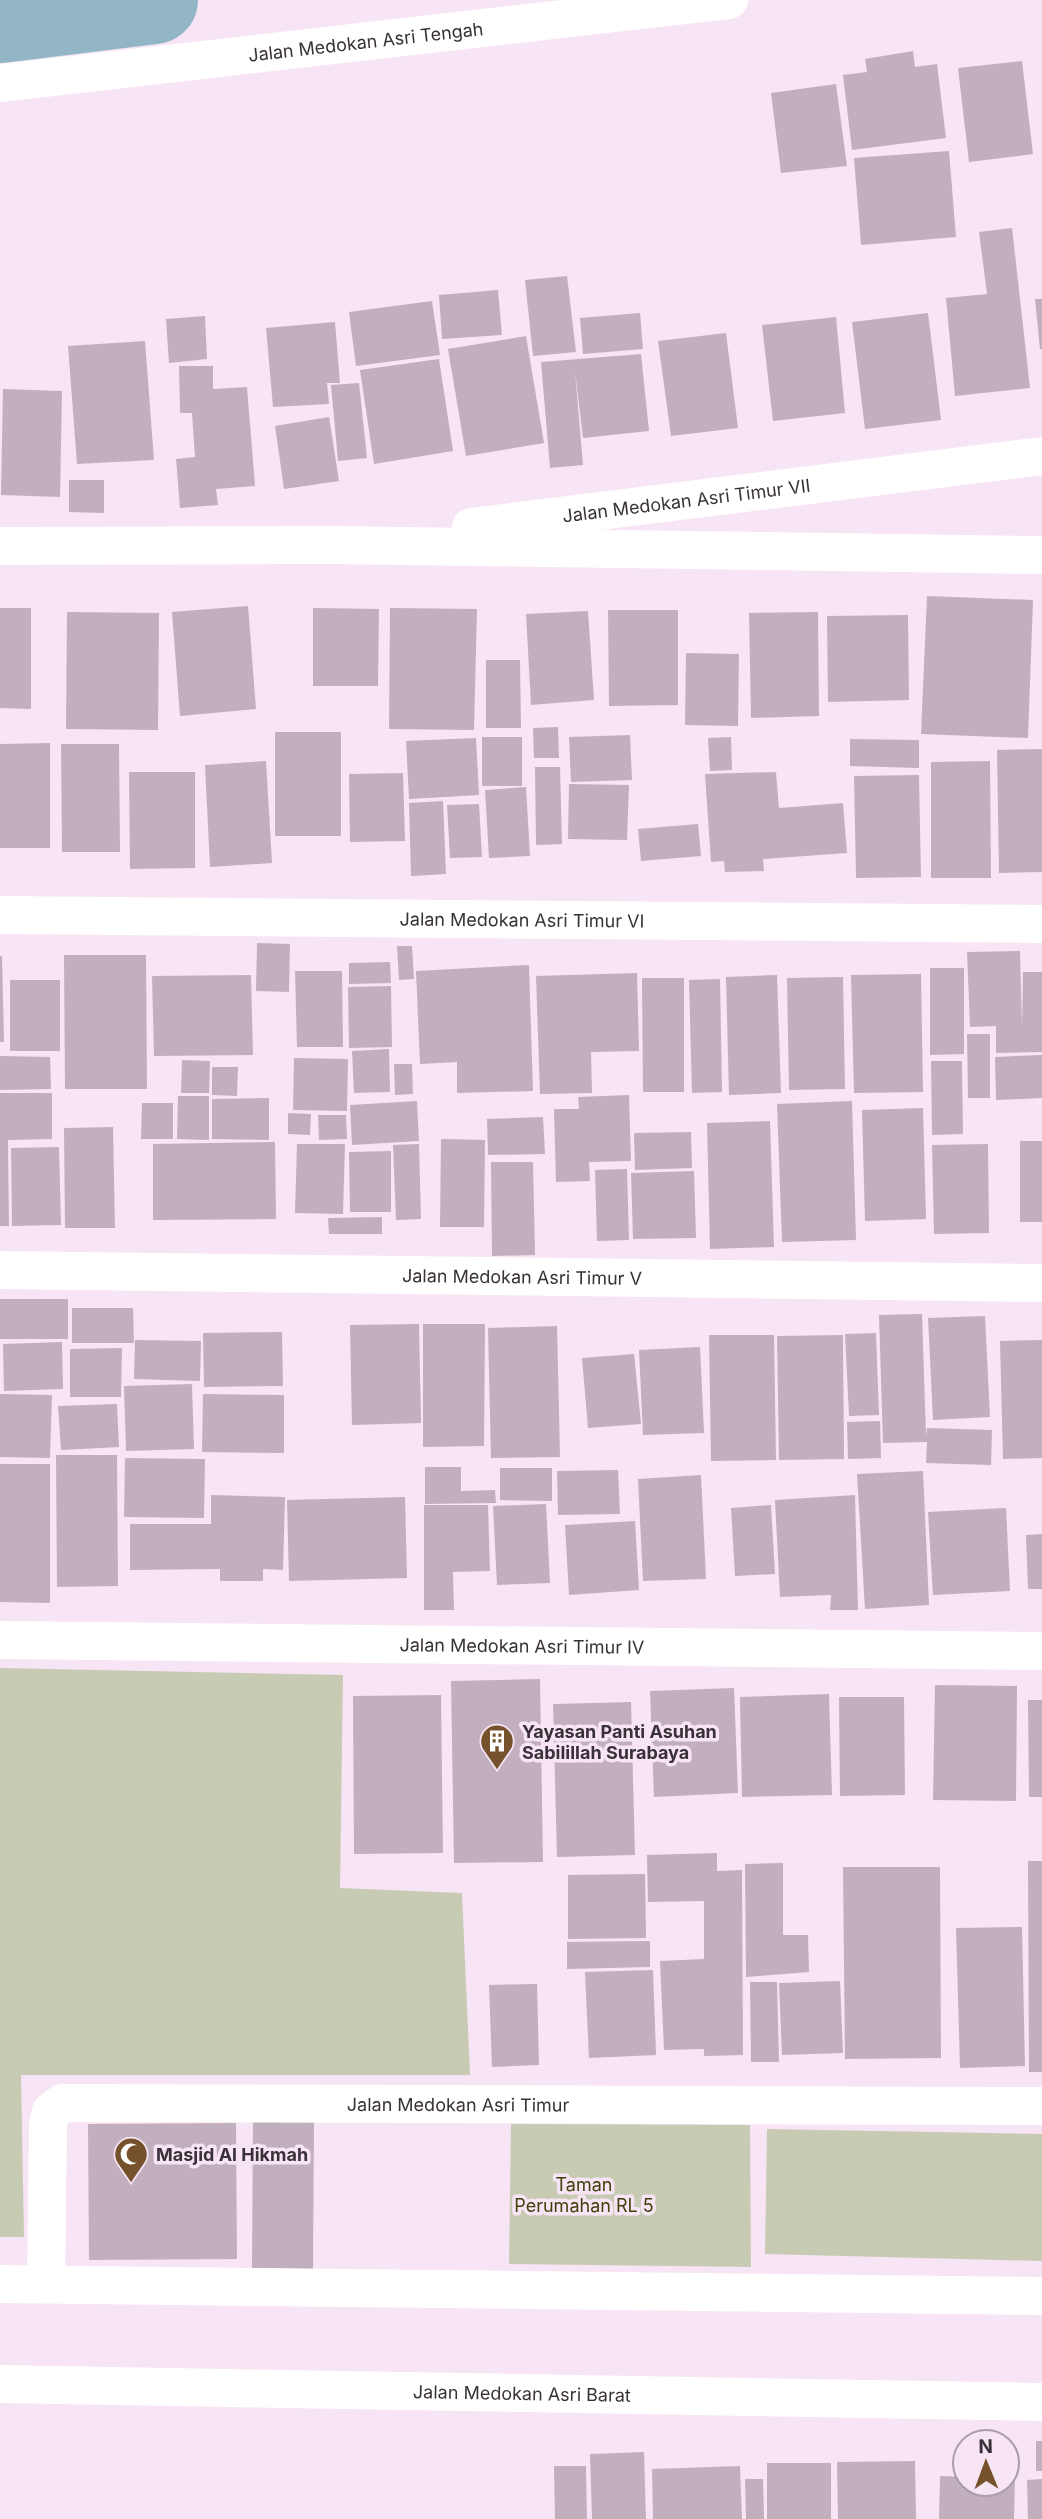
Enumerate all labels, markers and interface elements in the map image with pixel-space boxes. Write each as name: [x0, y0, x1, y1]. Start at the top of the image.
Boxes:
street label: Jalan Medokan Asri Tengah: [247, 18, 484, 65]
street label: Jalan Medokan Asri Timur VII: [561, 474, 812, 526]
street label: Jalan Medokan Asri Timur VI: [399, 908, 644, 931]
street label: Jalan Medokan Asri Timur V: [402, 1265, 642, 1289]
street label: Jalan Medokan Asri Timur IV: [399, 1634, 644, 1657]
place label: Yayasan Panti Asuhan Sabilillah Surabaya: [522, 1721, 717, 1763]
building icon: Yayasan Panti Asuhan Sabilillah Surabaya: [478, 1722, 516, 1771]
street label: Jalan Medokan Asri Timur: [347, 2093, 570, 2115]
mosque icon: Masjid Al Hikmah: [112, 2135, 150, 2184]
place label: Masjid Al Hikmah: [156, 2144, 308, 2165]
park label: Taman Perumahan RL 5: [514, 2174, 654, 2216]
street label: Jalan Medokan Asri Barat: [413, 2381, 631, 2405]
north arrow: [951, 2428, 1021, 2498]
text: N: [978, 2435, 993, 2458]

